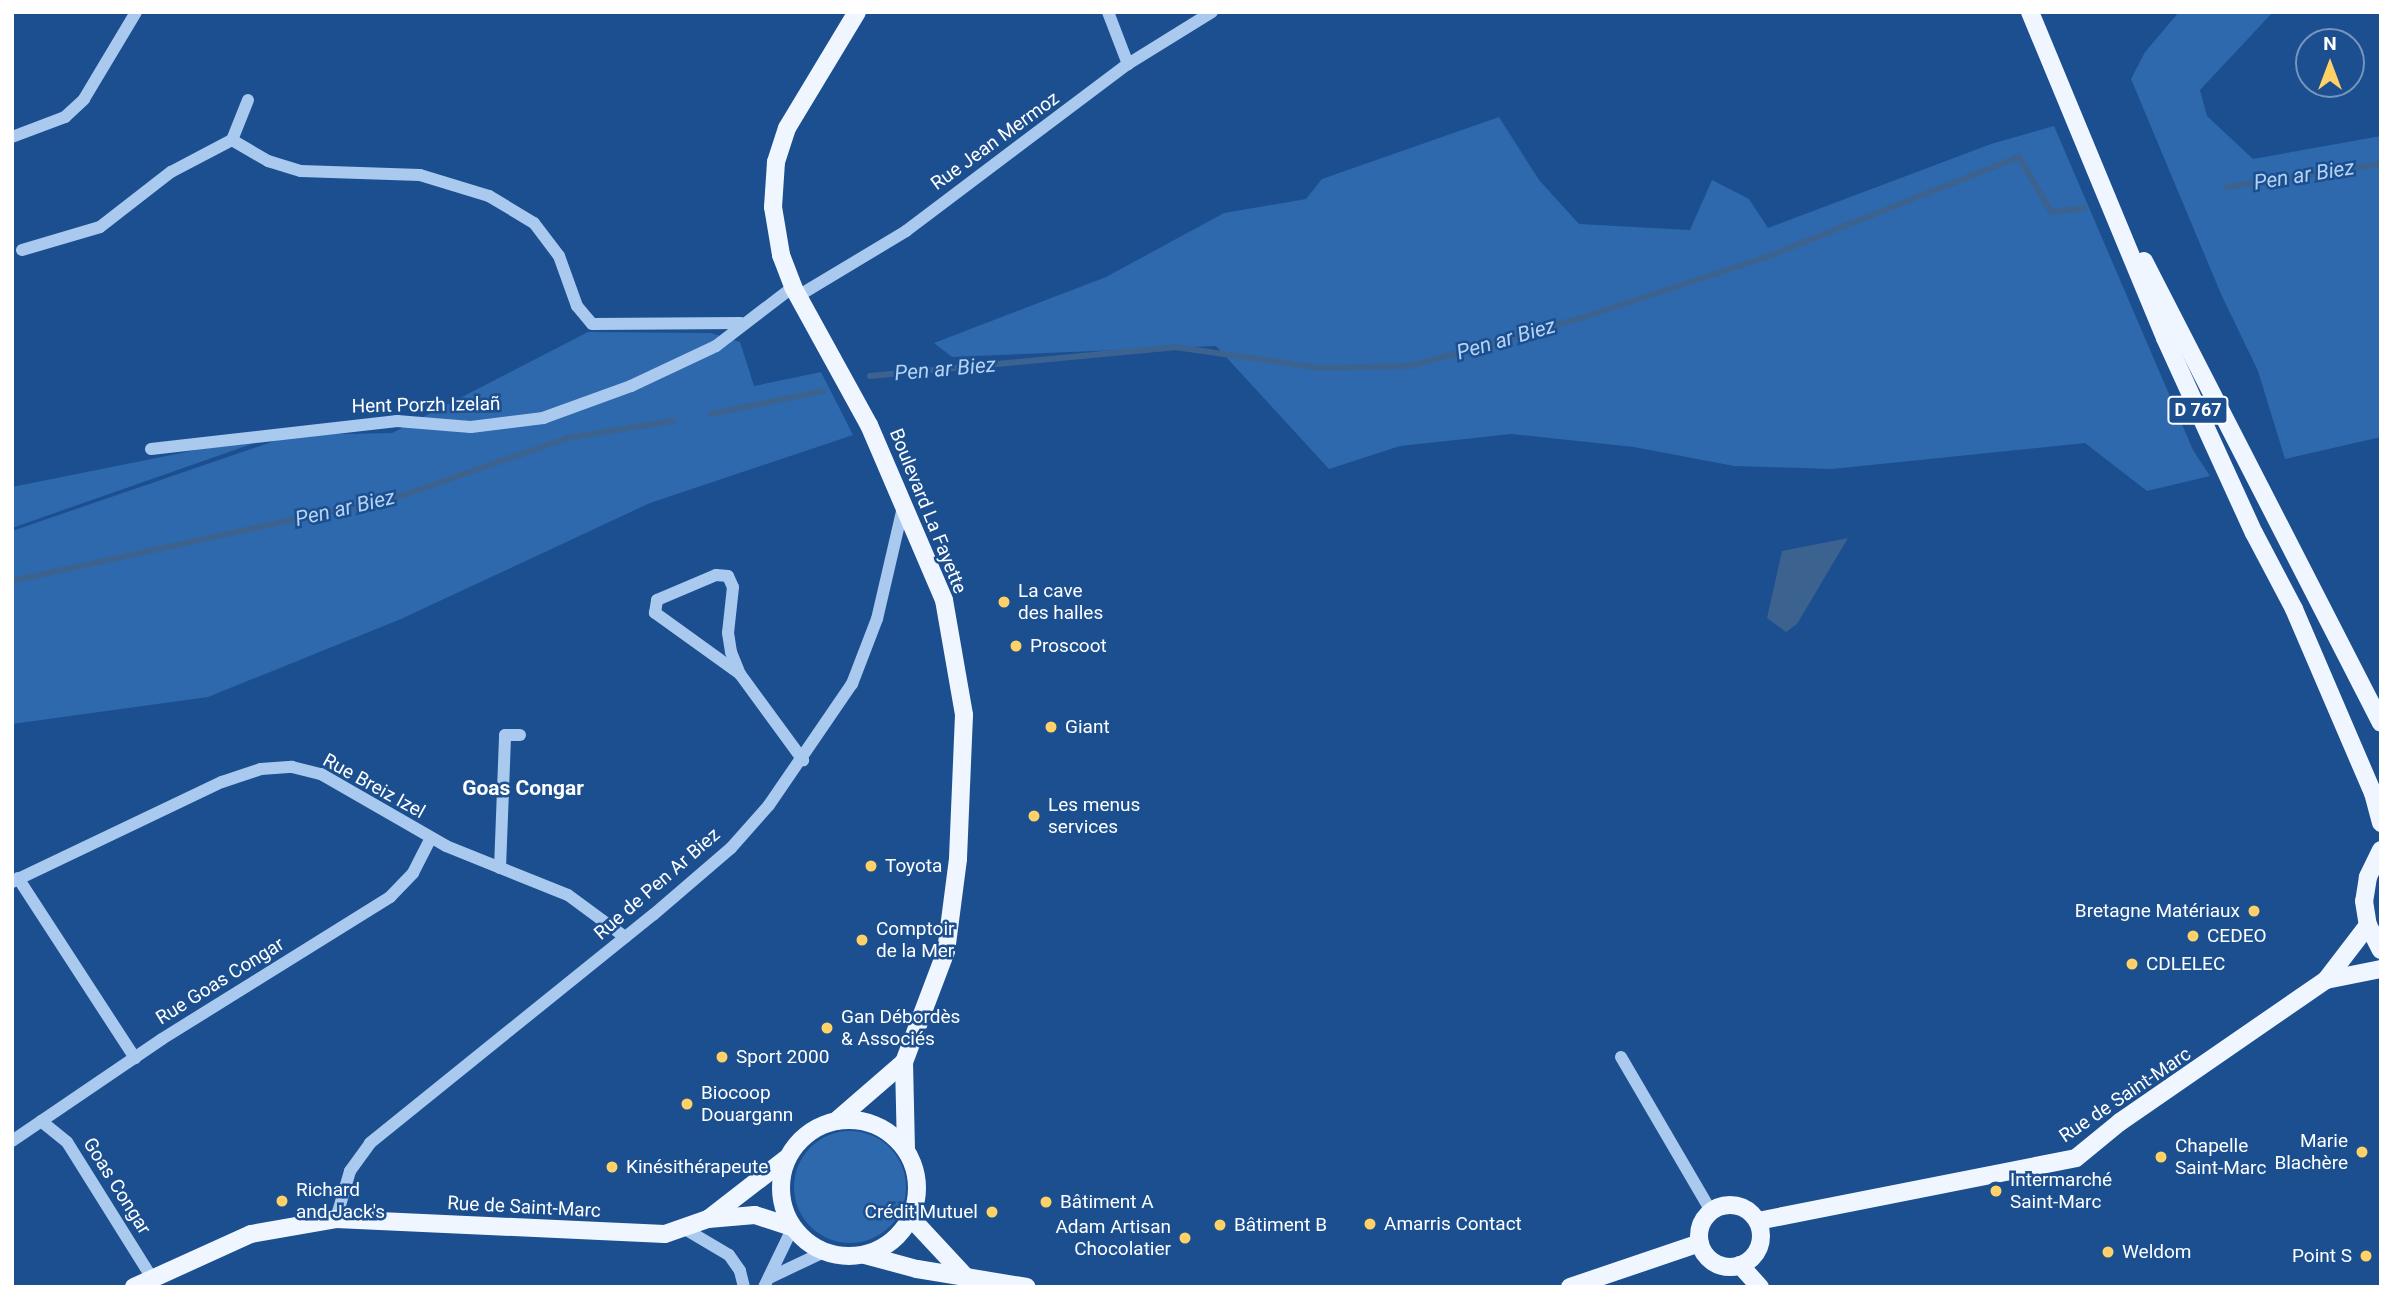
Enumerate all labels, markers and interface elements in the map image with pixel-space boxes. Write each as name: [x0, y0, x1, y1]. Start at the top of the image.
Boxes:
north arrow: [2295, 28, 2365, 98]
text: N: [2323, 32, 2337, 55]
street label: Rue Jean Mermoz: [926, 87, 1064, 195]
water label: Pen ar Biez: [2252, 155, 2356, 195]
water label: Pen ar Biez: [1454, 313, 1558, 365]
water label: Pen ar Biez: [893, 352, 997, 386]
street label: Hent Porzh Izelañ: [351, 392, 501, 418]
road number: D 767: [2166, 396, 2230, 424]
street label: Boulevard La Fayette: [884, 425, 972, 597]
water label: Pen ar Biez: [293, 484, 397, 532]
place label: La cave des halles: [1018, 580, 1103, 624]
marker: La cave des halles: [996, 594, 1012, 610]
place label: Proscoot: [1030, 635, 1107, 657]
marker: Proscoot: [1008, 638, 1024, 654]
place label: Giant: [1065, 716, 1110, 738]
marker: Giant: [1043, 719, 1059, 735]
street label: Rue Breiz Izel: [319, 749, 429, 823]
district label: Goas Congar: [462, 775, 584, 801]
place label: Les menus services: [1048, 794, 1140, 838]
marker: Les menus services: [1026, 808, 1042, 824]
street label: Rue de Pen Ar Biez: [589, 823, 725, 945]
place label: Toyota: [885, 855, 942, 877]
marker: Toyota: [863, 858, 879, 874]
place label: Bretagne Matériaux: [2075, 900, 2240, 922]
marker: Bretagne Matériaux: [2246, 903, 2262, 919]
place label: Comptoir de la Mer: [876, 918, 954, 962]
place label: CEDEO: [2207, 925, 2267, 947]
marker: CEDEO: [2185, 928, 2201, 944]
street label: Rue Goas Congar: [152, 932, 288, 1030]
marker: Comptoir de la Mer: [854, 932, 870, 948]
place label: CDLELEC: [2146, 953, 2225, 975]
marker: CDLELEC: [2124, 956, 2140, 972]
place label: Gan Débordès & Associés: [841, 1006, 960, 1050]
marker: Gan Débordès & Associés: [819, 1020, 835, 1036]
street label: Rue de Saint-Marc: [2055, 1043, 2195, 1147]
place label: Sport 2000: [736, 1046, 829, 1068]
marker: Sport 2000: [714, 1049, 730, 1065]
place label: Biocoop Douargann: [701, 1082, 793, 1126]
marker: Biocoop Douargann: [679, 1096, 695, 1112]
place label: Marie Blachère: [2274, 1130, 2348, 1174]
street label: Goas Congar: [78, 1133, 156, 1239]
place label: Chapelle Saint-Marc: [2175, 1135, 2266, 1179]
marker: Marie Blachère: [2354, 1144, 2370, 1160]
marker: Chapelle Saint-Marc: [2153, 1149, 2169, 1165]
place label: Kinésithérapeute: [626, 1156, 768, 1178]
marker: Kinésithérapeute: [604, 1159, 620, 1175]
place label: Intermarché Saint-Marc: [2010, 1169, 2112, 1213]
place label: Richard and Jack's: [296, 1179, 385, 1223]
marker: Intermarché Saint-Marc: [1988, 1183, 2004, 1199]
place label: Bâtiment A: [1060, 1191, 1154, 1213]
street label: Rue de Saint-Marc: [447, 1192, 601, 1222]
marker: Richard and Jack's: [274, 1193, 290, 1209]
marker: Bâtiment A: [1038, 1194, 1054, 1210]
place label: Crédit Mutuel: [865, 1201, 978, 1223]
marker: Crédit Mutuel: [984, 1204, 1000, 1220]
place label: Amarris Contact: [1384, 1213, 1522, 1235]
place label: Bâtiment B: [1234, 1214, 1327, 1236]
place label: Adam Artisan Chocolatier: [1055, 1216, 1171, 1260]
marker: Amarris Contact: [1362, 1216, 1378, 1232]
marker: Bâtiment B: [1212, 1217, 1228, 1233]
marker: Adam Artisan Chocolatier: [1177, 1230, 1193, 1246]
place label: Weldom: [2122, 1241, 2191, 1263]
marker: Weldom: [2100, 1244, 2116, 1260]
place label: Point S: [2292, 1245, 2352, 1267]
marker: Point S: [2358, 1248, 2374, 1264]

